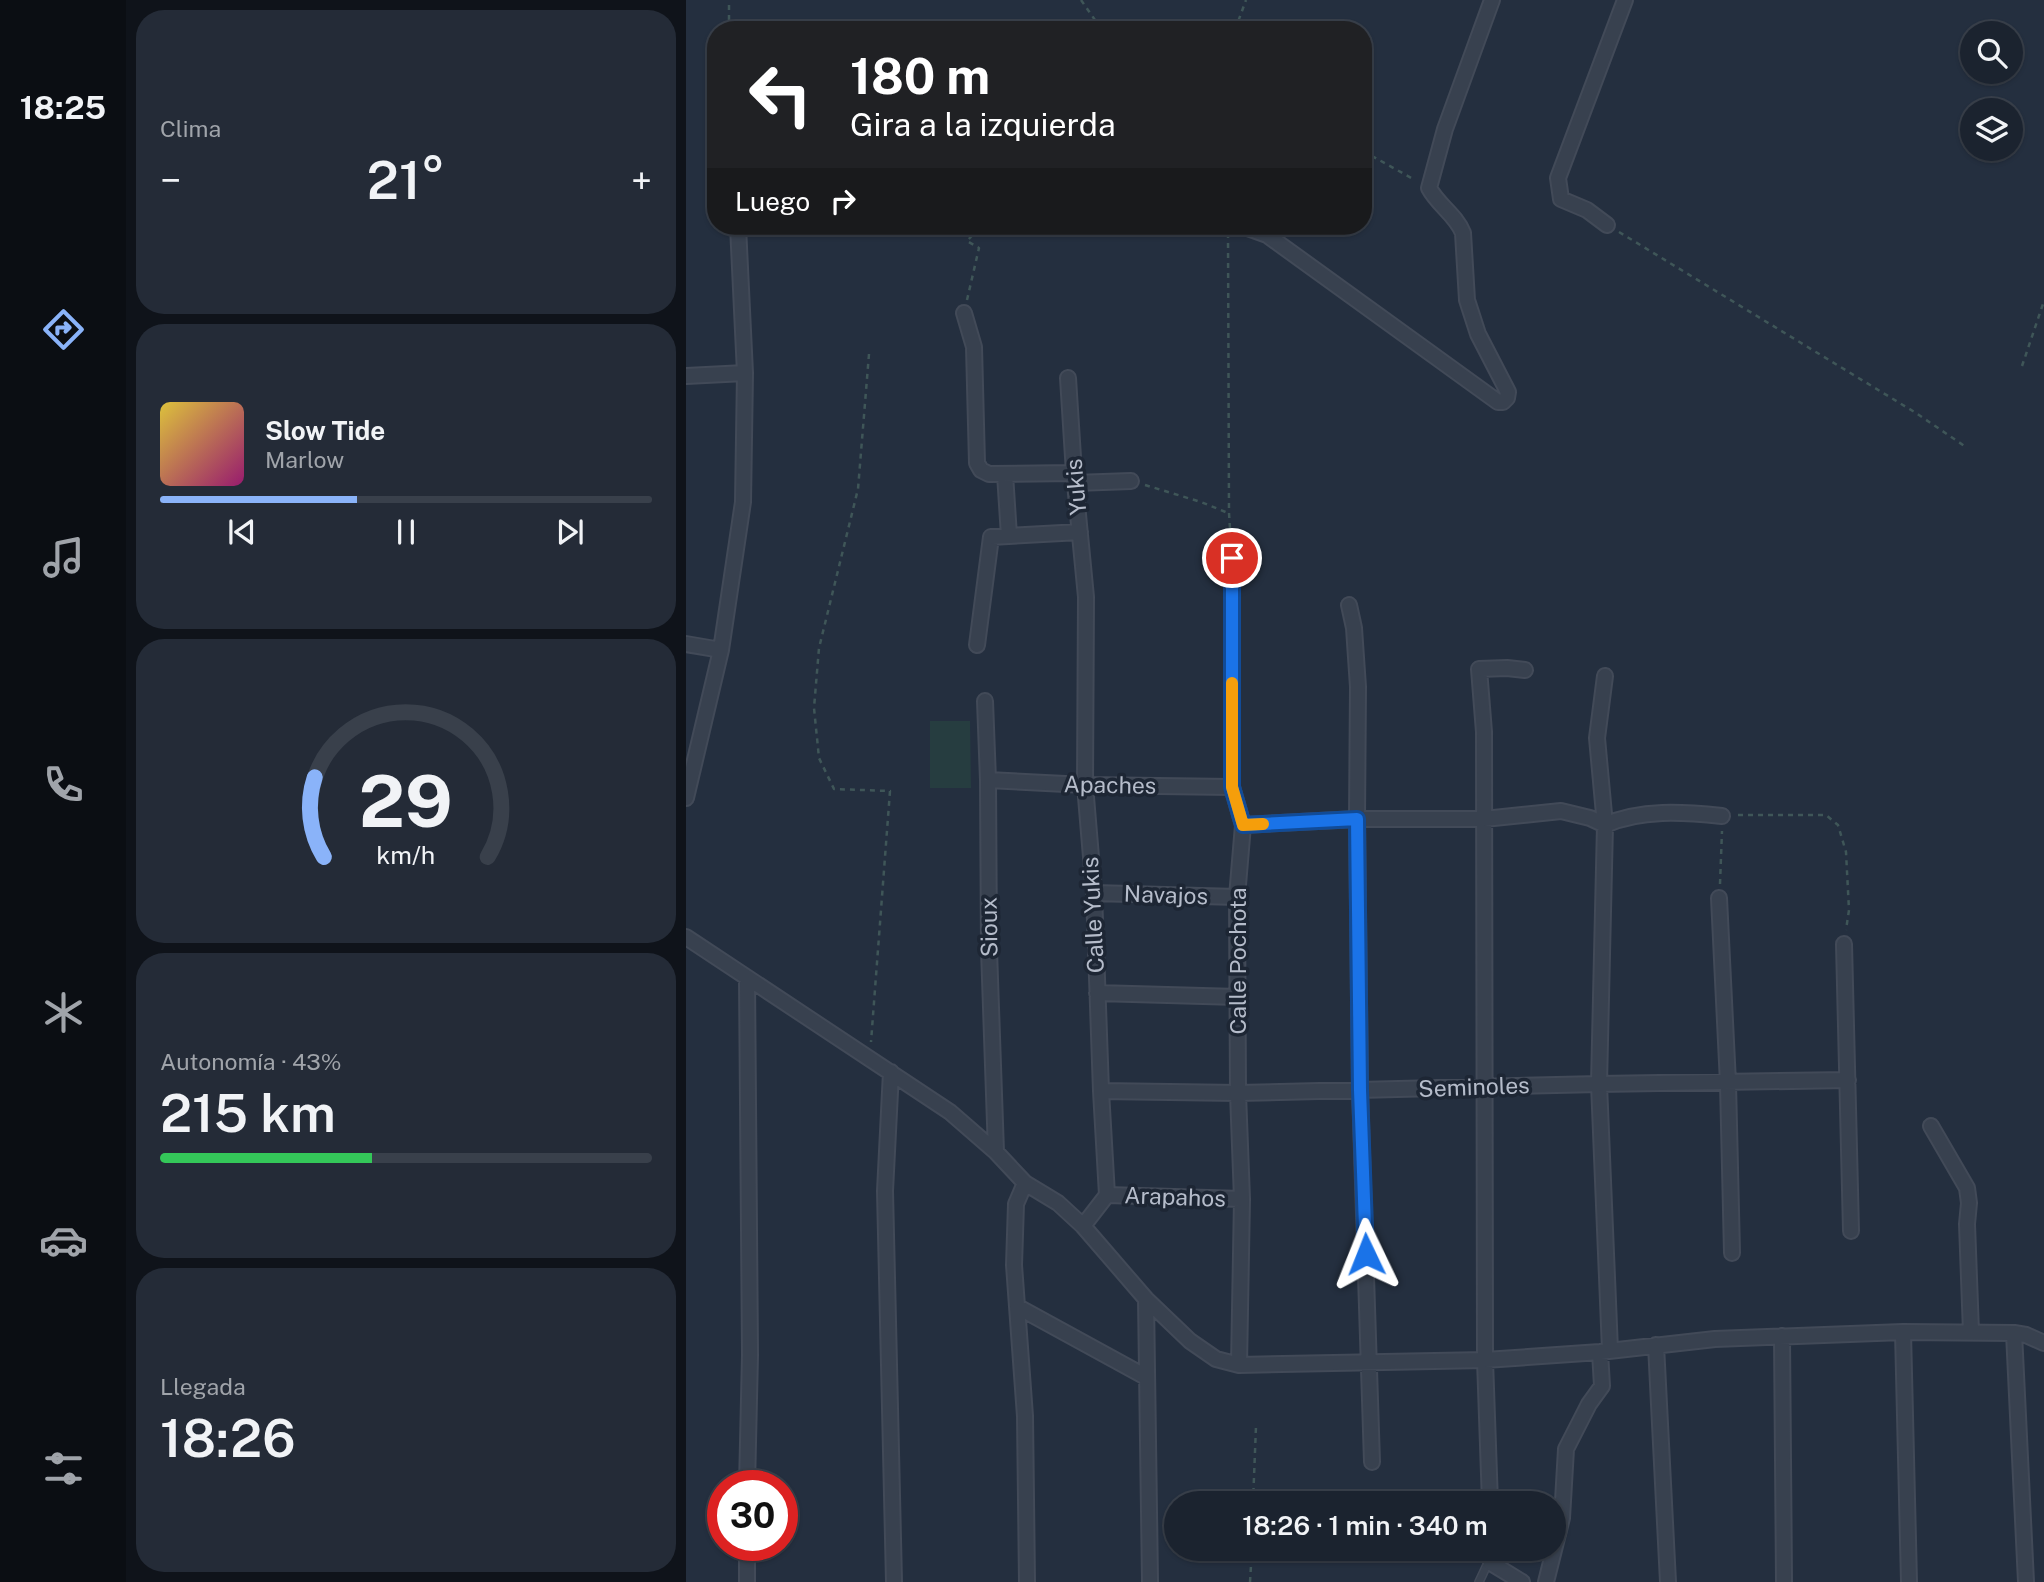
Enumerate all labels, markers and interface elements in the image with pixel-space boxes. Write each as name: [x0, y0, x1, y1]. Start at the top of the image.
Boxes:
map controls: [1960, 21, 2023, 161]
button: search: [1960, 21, 2023, 84]
text: 180 m: [850, 47, 990, 105]
icon: left: [735, 49, 826, 140]
text: 18:25: [20, 89, 106, 126]
button: layers: [1960, 98, 2023, 161]
text: Gira a la izquierda: [850, 106, 1116, 143]
text: Clima: [160, 115, 221, 142]
text: 21°: [367, 150, 445, 211]
text: −: [160, 158, 181, 203]
text: +: [631, 158, 652, 203]
icon: right: [824, 182, 862, 220]
text: Luego: [735, 186, 810, 217]
icon: directions: [39, 305, 88, 354]
text: Slow Tide: [265, 415, 385, 446]
text: Marlow: [265, 446, 344, 473]
street label: Yukis: [1060, 458, 1091, 516]
icon: previous: [223, 513, 261, 551]
icon: pause: [387, 513, 425, 551]
icon: next: [551, 513, 589, 551]
pin: [1202, 528, 1262, 588]
icon: music: [39, 533, 88, 582]
icon: arrive: [1213, 539, 1251, 577]
text: 29: [359, 758, 453, 843]
icon: phone: [39, 760, 88, 809]
street label: Apaches: [1063, 770, 1157, 799]
text: km/h: [377, 840, 435, 870]
street label: Calle Yukis: [1076, 856, 1109, 974]
street label: Navajos: [1123, 880, 1209, 909]
street label: Calle Pochota: [1224, 888, 1251, 1035]
street label: Sioux: [974, 897, 1003, 957]
icon: climate: [39, 988, 88, 1037]
text: Autonomía · 43%: [160, 1048, 342, 1075]
street label: Seminoles: [1418, 1071, 1530, 1102]
text: 215 km: [160, 1083, 336, 1144]
street label: Arapahos: [1124, 1181, 1226, 1212]
icon: car: [39, 1216, 88, 1265]
position arrow: [1329, 1217, 1403, 1291]
text: Llegada: [160, 1373, 246, 1400]
text: 18:26: [160, 1408, 296, 1469]
icon: filters: [39, 1444, 88, 1493]
speed limit sign: 30: [707, 1470, 798, 1561]
text: 18:26 · 1 min · 340 m: [1242, 1510, 1488, 1541]

